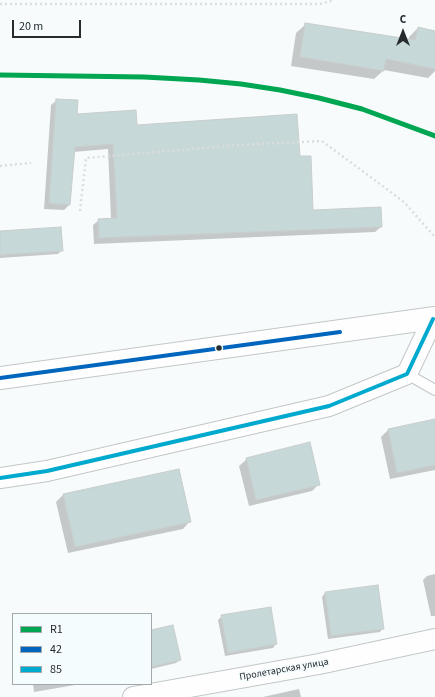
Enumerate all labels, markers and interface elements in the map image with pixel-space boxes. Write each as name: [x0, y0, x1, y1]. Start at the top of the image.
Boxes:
scale bar: [14, 12, 83, 38]
north arrow: [383, 12, 423, 52]
text: С: [400, 12, 406, 27]
text: 20 m: [19, 18, 43, 35]
unlabelled marker: [214, 343, 224, 353]
legend: [12, 613, 152, 685]
text: R1: [50, 621, 63, 638]
text: 42: [50, 641, 62, 658]
street label: Пролетарская улица: [238, 656, 330, 684]
text: 85: [50, 661, 62, 678]

